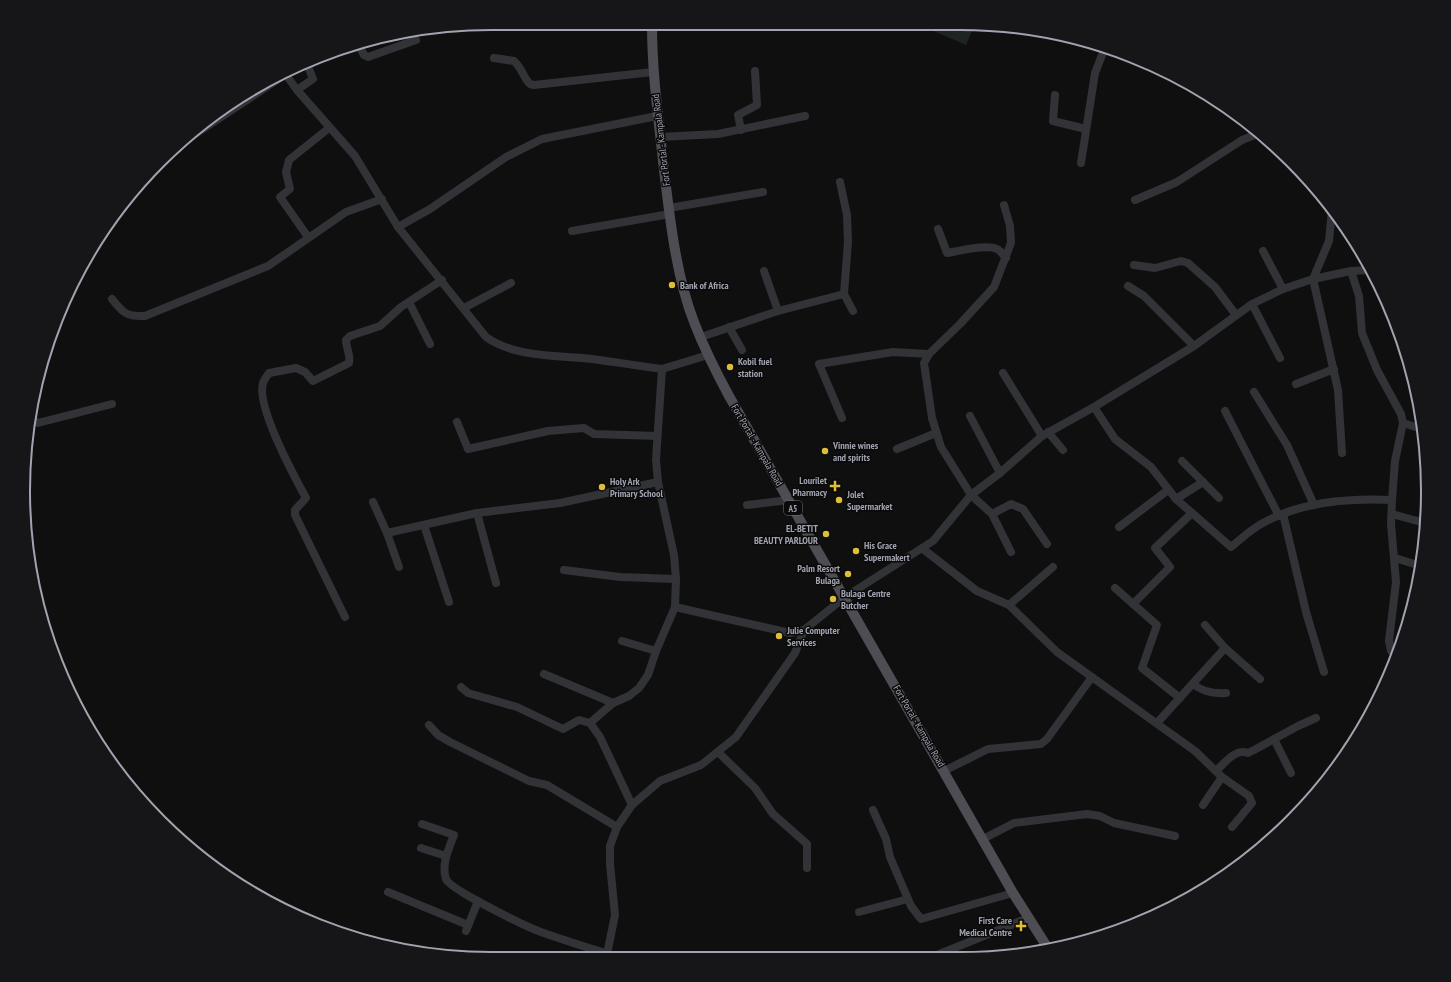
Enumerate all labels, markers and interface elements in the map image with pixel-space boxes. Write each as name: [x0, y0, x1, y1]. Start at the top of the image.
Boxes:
street label: Fort Portal - Kampala Road: [649, 93, 673, 187]
place label: Bank of Africa: [680, 279, 729, 292]
marker: Bank of Africa: [667, 280, 677, 290]
place label: Kobil fuel station: [738, 355, 773, 380]
marker: Kobil fuel station: [725, 362, 735, 372]
street label: Fort Portal - Kampala Road: [728, 402, 786, 488]
place label: Vinnie wines and spirits: [832, 439, 879, 464]
marker: Vinnie wines and spirits: [820, 446, 830, 456]
place label: Lourilet Pharmacy: [793, 474, 828, 499]
place label: Holy Ark Primary School: [610, 475, 663, 500]
marker: Lourilet Pharmacy: [830, 481, 840, 491]
marker: Holy Ark Primary School: [597, 482, 607, 492]
place label: Jolet Supermarket: [846, 488, 893, 513]
marker: Jolet Supermarket: [834, 495, 844, 505]
road number: A5: [784, 501, 802, 515]
place label: EL-BETIT BEAUTY PARLOUR: [754, 522, 818, 547]
marker: EL-BETIT BEAUTY PARLOUR: [821, 529, 831, 539]
place label: His Grace Supermakert: [864, 539, 910, 564]
marker: His Grace Supermakert: [851, 546, 861, 556]
place label: Palm Resort Bulaga: [797, 562, 840, 587]
marker: Palm Resort Bulaga: [843, 569, 853, 579]
place label: Bulaga Centre Butcher: [841, 587, 891, 612]
marker: Bulaga Centre Butcher: [828, 594, 838, 604]
place label: Julie Computer Services: [786, 624, 840, 649]
marker: Julie Computer Services: [774, 631, 784, 641]
street label: Fort Portal - Kampala Road: [890, 683, 948, 769]
place label: First Care Medical Centre: [959, 914, 1012, 939]
marker: First Care Medical Centre: [1015, 920, 1027, 932]

